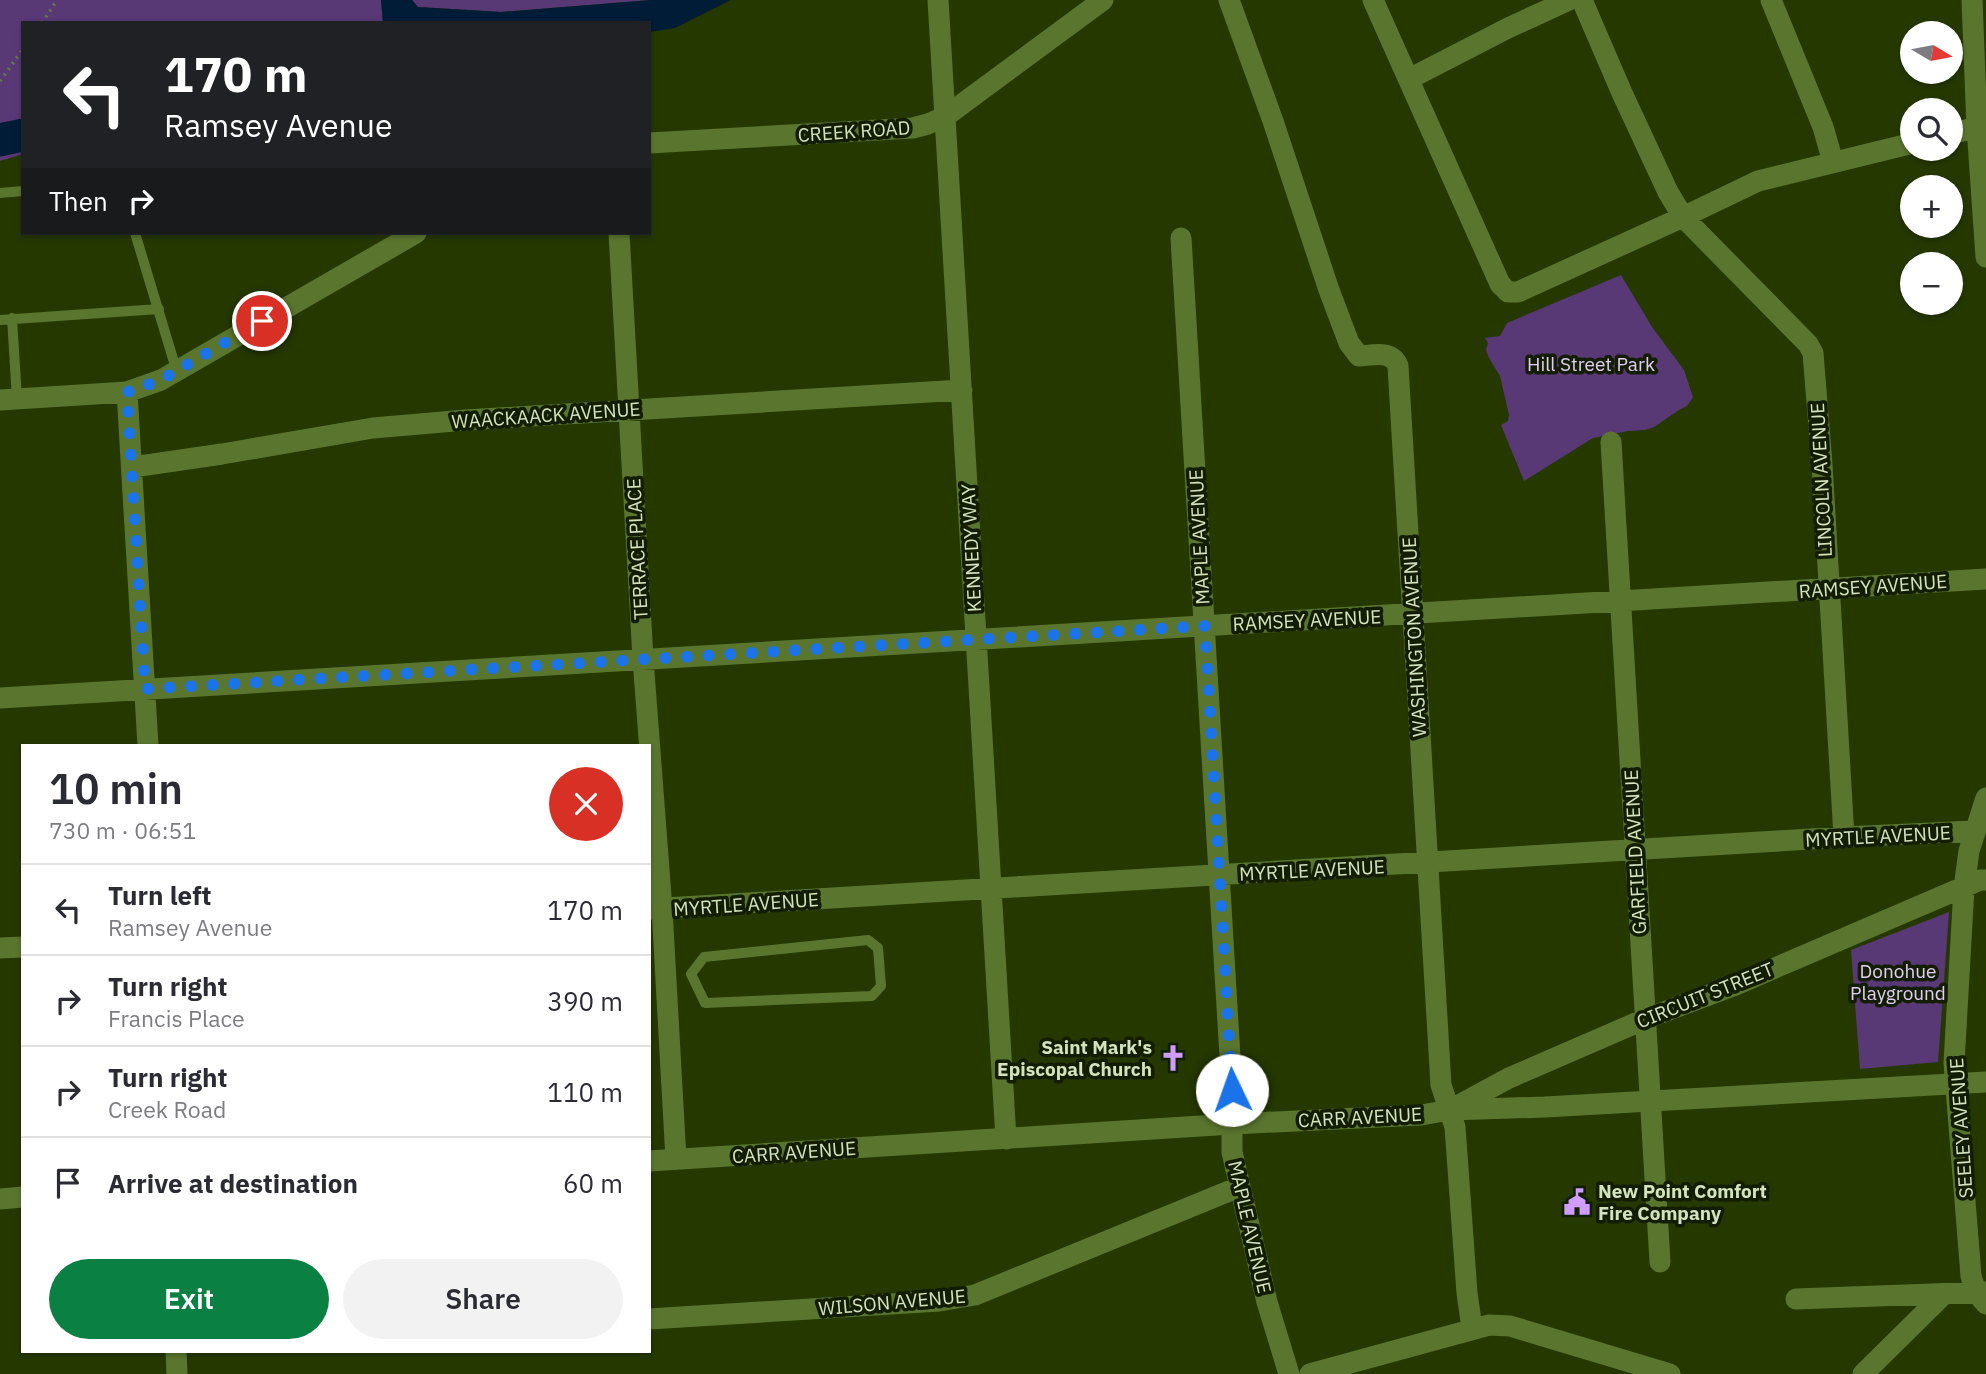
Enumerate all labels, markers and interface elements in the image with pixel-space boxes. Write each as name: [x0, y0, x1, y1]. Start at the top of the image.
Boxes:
north arrow: [1900, 21, 1964, 84]
map controls: [1900, 21, 1963, 315]
text: 170 m: [164, 42, 308, 105]
icon: left: [49, 49, 140, 140]
button: search: [1900, 98, 1963, 161]
text: Ramsey Avenue: [164, 104, 393, 146]
street label: CREEK ROAD: [797, 115, 911, 147]
button: +: [1900, 175, 1963, 238]
icon: right: [122, 182, 160, 220]
text: Then: [49, 184, 108, 218]
button: −: [1900, 252, 1963, 315]
pin: [232, 291, 292, 351]
icon: arrive: [243, 302, 281, 340]
park label: Hill Street Park: [1527, 352, 1655, 376]
street label: WAACKAACK AVENUE: [451, 396, 641, 434]
street label: LINCOLN AVENUE: [1805, 402, 1837, 558]
street label: MAPLE AVENUE: [1183, 469, 1215, 605]
street label: TERRACE PLACE: [621, 478, 653, 620]
street label: KENNEDY WAY: [956, 483, 986, 613]
street label: WASHINGTON AVENUE: [1397, 536, 1431, 738]
street label: RAMSEY AVENUE: [1798, 569, 1948, 603]
street label: RAMSEY AVENUE: [1232, 604, 1382, 636]
text: 10 min: [49, 761, 183, 816]
button: close: [549, 767, 623, 841]
street label: GARFIELD AVENUE: [1619, 769, 1651, 935]
text: 730 m · 06:51: [49, 815, 196, 845]
street label: MYRTLE AVENUE: [1805, 820, 1951, 852]
street label: MYRTLE AVENUE: [1239, 854, 1385, 886]
text: Turn left: [108, 878, 211, 912]
street label: MYRTLE AVENUE: [672, 887, 820, 921]
icon: left: [49, 891, 87, 929]
text: 170 m: [547, 893, 623, 927]
text: Ramsey Avenue: [108, 912, 272, 942]
street label: CIRCUIT STREET: [1633, 957, 1777, 1033]
park label: Donohue Playground: [1850, 959, 1946, 1005]
text: Turn right: [108, 969, 227, 1003]
icon: right: [49, 982, 87, 1020]
text: 390 m: [547, 984, 623, 1018]
text: Francis Place: [108, 1003, 245, 1033]
place label: Saint Mark's Episcopal Church: [997, 1035, 1152, 1081]
church icon: Saint Mark's Episcopal Church: [1158, 1043, 1188, 1073]
position arrow: [1195, 1053, 1269, 1127]
street label: SEELEY AVENUE: [1944, 1057, 1978, 1199]
text: Turn right: [108, 1060, 227, 1094]
icon: right: [49, 1073, 87, 1111]
text: 110 m: [547, 1075, 623, 1109]
text: Creek Road: [108, 1094, 226, 1124]
street label: CARR AVENUE: [1297, 1102, 1423, 1132]
street label: CARR AVENUE: [731, 1136, 857, 1168]
street label: MAPLE AVENUE: [1223, 1158, 1277, 1296]
icon: arrive: [49, 1164, 87, 1202]
text: Arrive at destination: [108, 1166, 358, 1200]
text: 60 m: [563, 1166, 623, 1200]
place label: New Point Comfort Fire Company: [1598, 1179, 1767, 1225]
public building icon: New Point Comfort Fire Company: [1562, 1187, 1592, 1217]
button: Exit: [49, 1259, 329, 1339]
button: Share: [343, 1259, 623, 1339]
street label: WILSON AVENUE: [817, 1284, 967, 1320]

